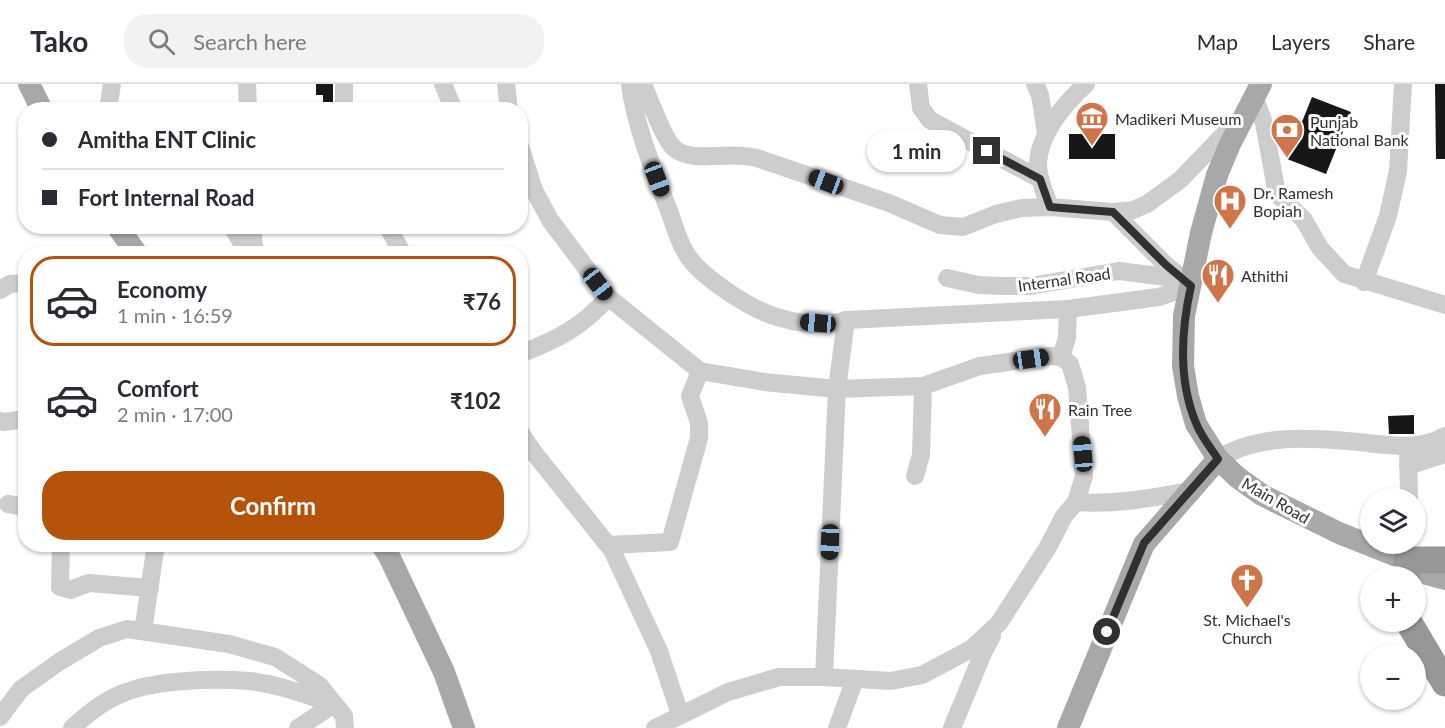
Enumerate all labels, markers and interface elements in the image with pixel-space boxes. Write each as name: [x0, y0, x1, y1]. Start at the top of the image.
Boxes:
search box: [124, 14, 544, 68]
text: Tako: [30, 24, 88, 58]
icon: search: [145, 25, 178, 58]
text: Search here: [193, 28, 307, 55]
text: Map: [1197, 29, 1238, 54]
text: Layers: [1271, 29, 1330, 54]
text: Share: [1363, 29, 1415, 54]
museum icon: Madikeri Museum: [1074, 100, 1110, 147]
place label: Madikeri Museum: [1115, 109, 1241, 128]
bank icon: Punjab National Bank: [1269, 112, 1305, 159]
place label: Punjab National Bank: [1310, 112, 1410, 149]
text: Amitha ENT Clinic: [78, 126, 256, 153]
callout: 1 min: [867, 130, 966, 172]
route end: [973, 137, 1000, 164]
text: 1 min: [892, 139, 941, 163]
car: [642, 159, 672, 199]
car: [806, 167, 846, 197]
hospital icon: Dr. Ramesh Bopiah: [1212, 183, 1248, 230]
place label: Dr. Ramesh Bopiah: [1253, 183, 1333, 220]
text: Fort Internal Road: [78, 184, 255, 211]
restaurant icon: Athithi: [1200, 257, 1236, 304]
street label: Internal Road: [1016, 263, 1112, 295]
car: [580, 264, 616, 304]
place label: Athithi: [1241, 266, 1288, 285]
icon: car: [45, 274, 99, 328]
text: Economy: [117, 276, 207, 303]
text: ₹76: [463, 288, 501, 315]
text: 1 min · 16:59: [117, 303, 233, 327]
car: [799, 312, 837, 334]
car: [1012, 348, 1050, 370]
icon: car: [45, 373, 99, 427]
text: Comfort: [117, 375, 199, 402]
text: ₹102: [450, 387, 501, 414]
restaurant icon: Rain Tree: [1027, 391, 1063, 438]
place label: Rain Tree: [1068, 400, 1132, 419]
text: 2 min · 17:00: [117, 402, 233, 426]
car: [1072, 435, 1094, 473]
button: Confirm: [42, 471, 504, 540]
street label: Main Road: [1239, 473, 1313, 527]
map controls: [1360, 488, 1426, 710]
button: layers: [1360, 488, 1426, 554]
car: [820, 524, 840, 560]
church icon: St. Michael's Church: [1229, 562, 1265, 609]
button: +: [1360, 566, 1426, 632]
place label: St. Michael's Church: [1203, 610, 1291, 647]
route start: [1093, 618, 1120, 645]
button: −: [1360, 644, 1426, 710]

